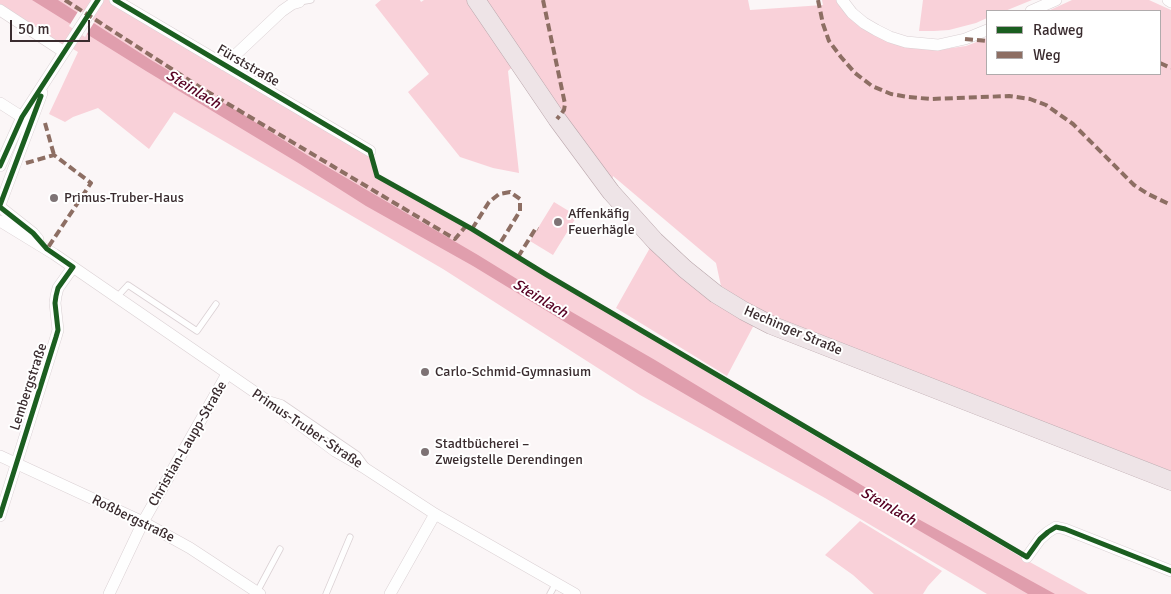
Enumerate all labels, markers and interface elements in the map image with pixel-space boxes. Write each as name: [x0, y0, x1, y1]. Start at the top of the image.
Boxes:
scale bar: [12, 10, 92, 42]
legend: [986, 10, 1161, 75]
text: 50 m: [18, 20, 49, 38]
text: Radweg: [1033, 21, 1083, 39]
street label: Fürststraße: [214, 41, 282, 91]
text: Weg: [1033, 46, 1061, 64]
water label: Steinlach: [162, 67, 224, 113]
place label: Primus-Truber-Haus: [64, 190, 184, 206]
marker: Primus-Truber-Haus: [48, 192, 60, 204]
place label: Affenkäfig Feuerhägle: [568, 206, 635, 238]
marker: Affenkäfig Feuerhägle: [552, 216, 564, 228]
water label: Steinlach: [509, 276, 571, 322]
street label: Hechinger Straße: [741, 303, 845, 359]
street label: Lembergstraße: [7, 341, 51, 433]
place label: Carlo-Schmid-Gymnasium: [435, 364, 591, 380]
marker: Carlo-Schmid-Gymnasium: [419, 366, 431, 378]
street label: Christian-Laupp-Straße: [145, 378, 231, 510]
street label: Primus-Truber-Straße: [248, 386, 366, 472]
place label: Stadtbücherei – Zweigstelle Derendingen: [435, 436, 583, 468]
marker: Stadtbücherei – Zweigstelle Derendingen: [419, 446, 431, 458]
water label: Steinlach: [857, 484, 919, 530]
street label: Roßbergstraße: [89, 492, 177, 546]

